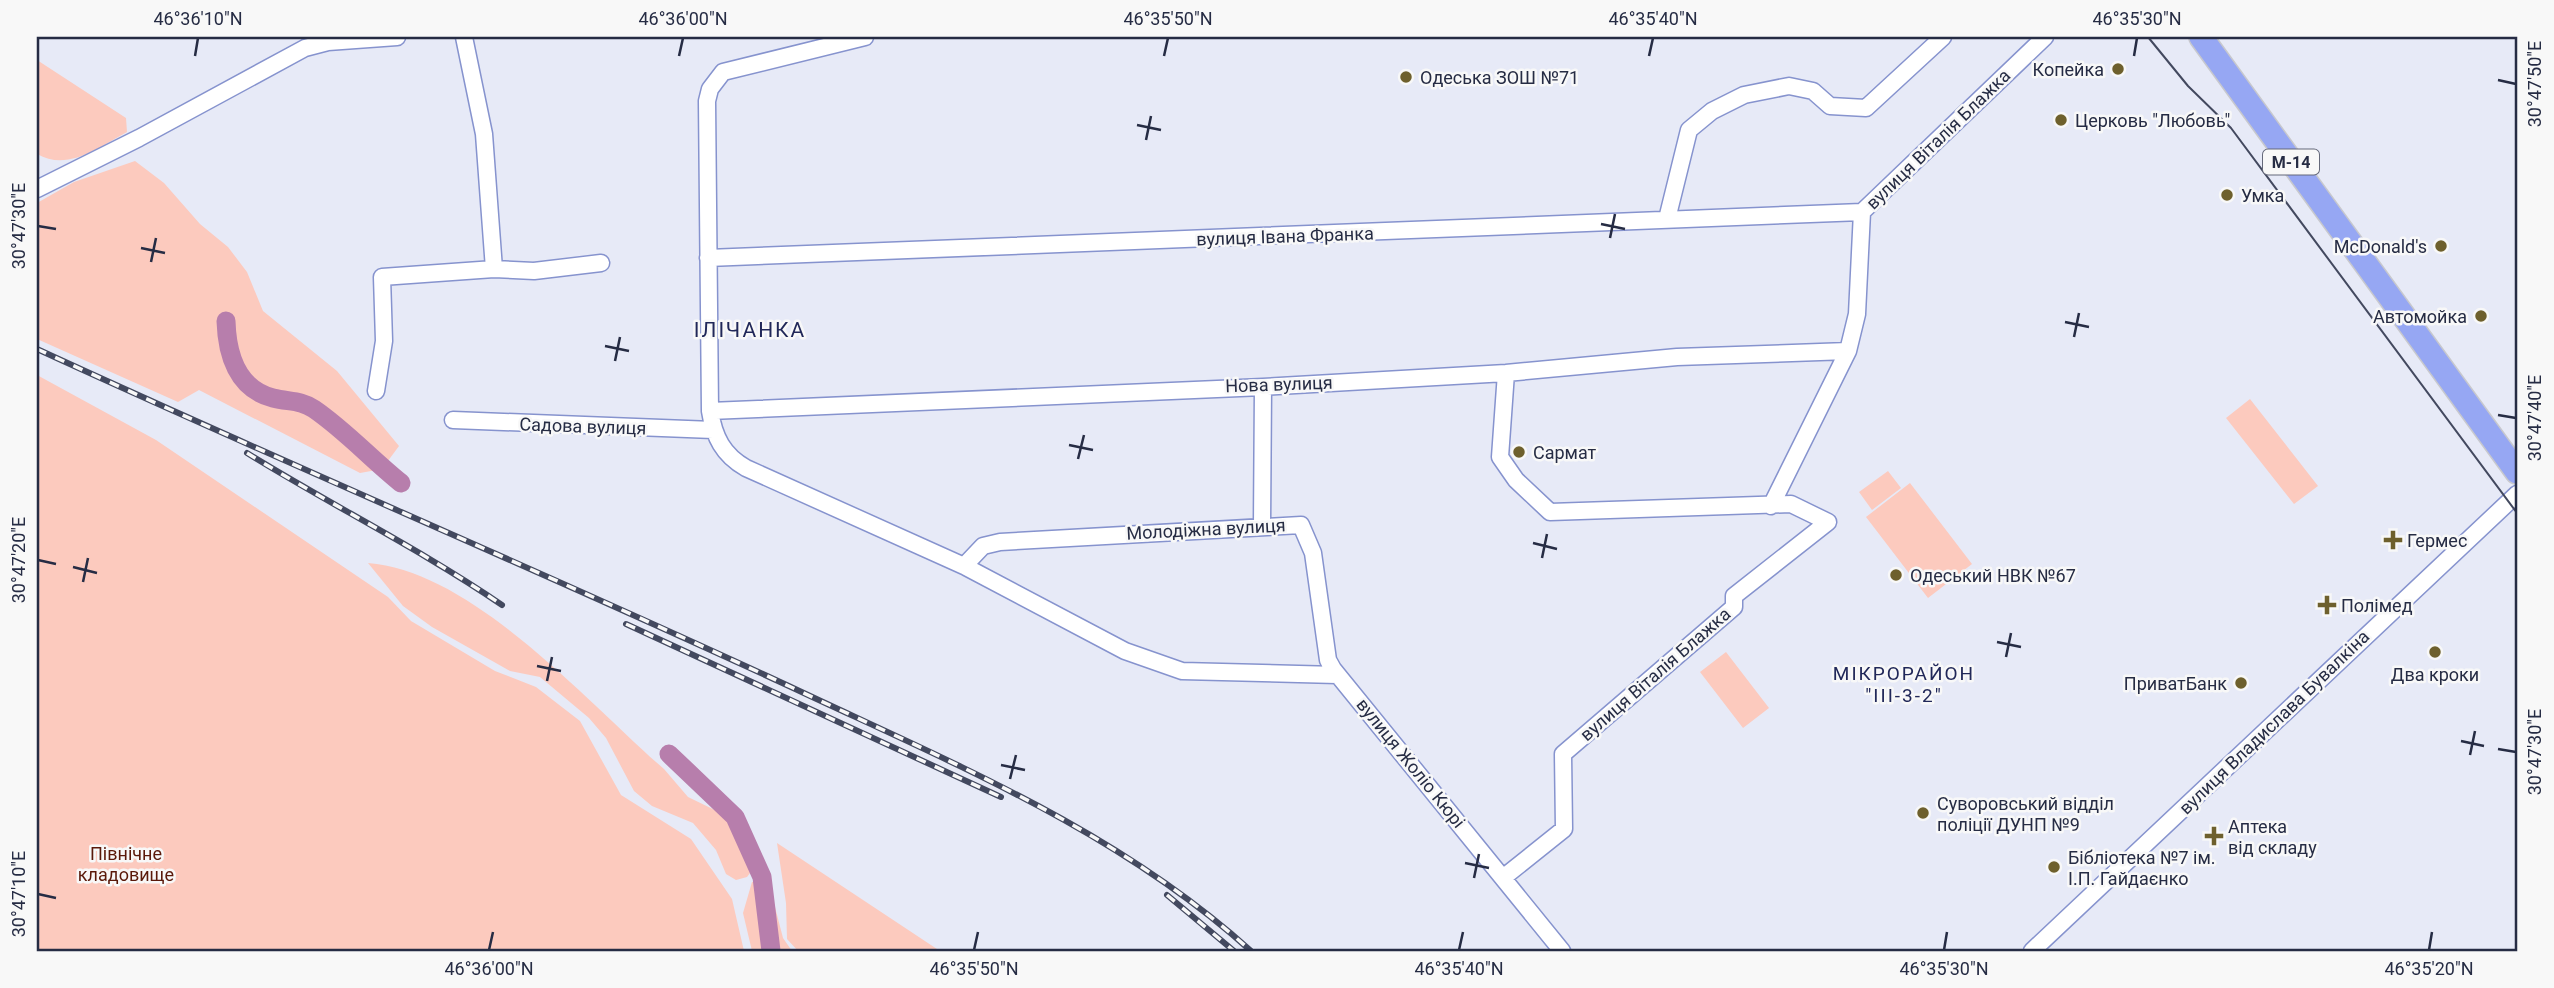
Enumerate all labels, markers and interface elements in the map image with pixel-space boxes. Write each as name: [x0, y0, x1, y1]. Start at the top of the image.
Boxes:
text: 46°36'10"N: [153, 8, 243, 29]
text: 46°36'00"N: [638, 8, 728, 29]
text: 46°35'50"N: [1123, 8, 1213, 29]
text: 46°35'40"N: [1608, 8, 1698, 29]
text: 46°35'30"N: [2092, 8, 2182, 29]
text: 30°47'50"E: [2524, 41, 2545, 127]
place label: Копейка: [2033, 59, 2104, 80]
marker: Копейка: [2110, 61, 2126, 77]
street label: вулиця Віталія Блажка: [1862, 65, 2014, 213]
place label: Одеська ЗОШ №71: [1420, 67, 1579, 88]
marker: Одеська ЗОШ №71: [1398, 69, 1414, 85]
place label: Церковь "Любовь": [2075, 110, 2230, 131]
marker: Церковь "Любовь": [2053, 112, 2069, 128]
road number: М-14: [2263, 150, 2319, 174]
text: 30°47'30"E: [8, 183, 29, 269]
place label: Умка: [2241, 185, 2284, 206]
marker: Умка: [2219, 187, 2235, 203]
street label: вулиця Івана Франка: [1196, 222, 1374, 250]
place label: McDonald's: [2334, 236, 2427, 257]
marker: McDonald's: [2433, 238, 2449, 254]
place label: Автомойка: [2373, 306, 2467, 327]
marker: Автомойка: [2473, 308, 2489, 324]
district label: ІЛІЧАНКА: [694, 318, 806, 342]
street label: Нова вулиця: [1225, 372, 1333, 396]
text: 30°47'40"E: [2524, 375, 2545, 461]
street label: Садова вулиця: [519, 413, 647, 439]
place label: Сармат: [1533, 442, 1597, 463]
marker: Сармат: [1511, 444, 1527, 460]
street label: Молодіжна вулиця: [1126, 514, 1286, 544]
text: 30°47'20"E: [8, 517, 29, 603]
place label: Гермес: [2407, 530, 2467, 551]
marker: Гермес: [2385, 532, 2401, 548]
place label: Одеський НВК №67: [1910, 565, 2076, 586]
marker: Одеський НВК №67: [1888, 567, 1904, 583]
place label: Полімед: [2341, 595, 2413, 616]
marker: Полімед: [2319, 597, 2335, 613]
street label: вулиця Віталія Блажка: [1576, 603, 1734, 745]
street label: вулиця Владислава Бувалкіна: [2175, 626, 2373, 818]
marker: Два кроки: [2427, 644, 2443, 660]
district label: МІКРОРАЙОН "ІІІ-3-2": [1833, 662, 1975, 707]
place label: Два кроки: [2391, 664, 2479, 685]
place label: ПриватБанк: [2124, 673, 2227, 694]
marker: ПриватБанк: [2233, 675, 2249, 691]
street label: вулиця Жоліо Кюрі: [1352, 694, 1470, 832]
text: 30°47'30"E: [2524, 709, 2545, 795]
place label: Суворовський відділ поліції ДУНП №9: [1937, 793, 2114, 835]
marker: Суворовський відділ поліції ДУНП №9: [1915, 805, 1931, 821]
place label: Аптека від складу: [2228, 816, 2317, 858]
marker: Аптека від складу: [2206, 828, 2222, 844]
park label: Північне кладовище: [78, 843, 174, 885]
place label: Бібліотека №7 ім. І.П. Гайдаєнко: [2068, 847, 2216, 889]
text: 30°47'10"E: [8, 851, 29, 937]
marker: Бібліотека №7 ім. І.П. Гайдаєнко: [2046, 859, 2062, 875]
text: 46°36'00"N: [444, 958, 534, 979]
text: 46°35'50"N: [929, 958, 1019, 979]
text: 46°35'40"N: [1414, 958, 1504, 979]
text: 46°35'30"N: [1899, 958, 1989, 979]
text: 46°35'20"N: [2384, 958, 2474, 979]

